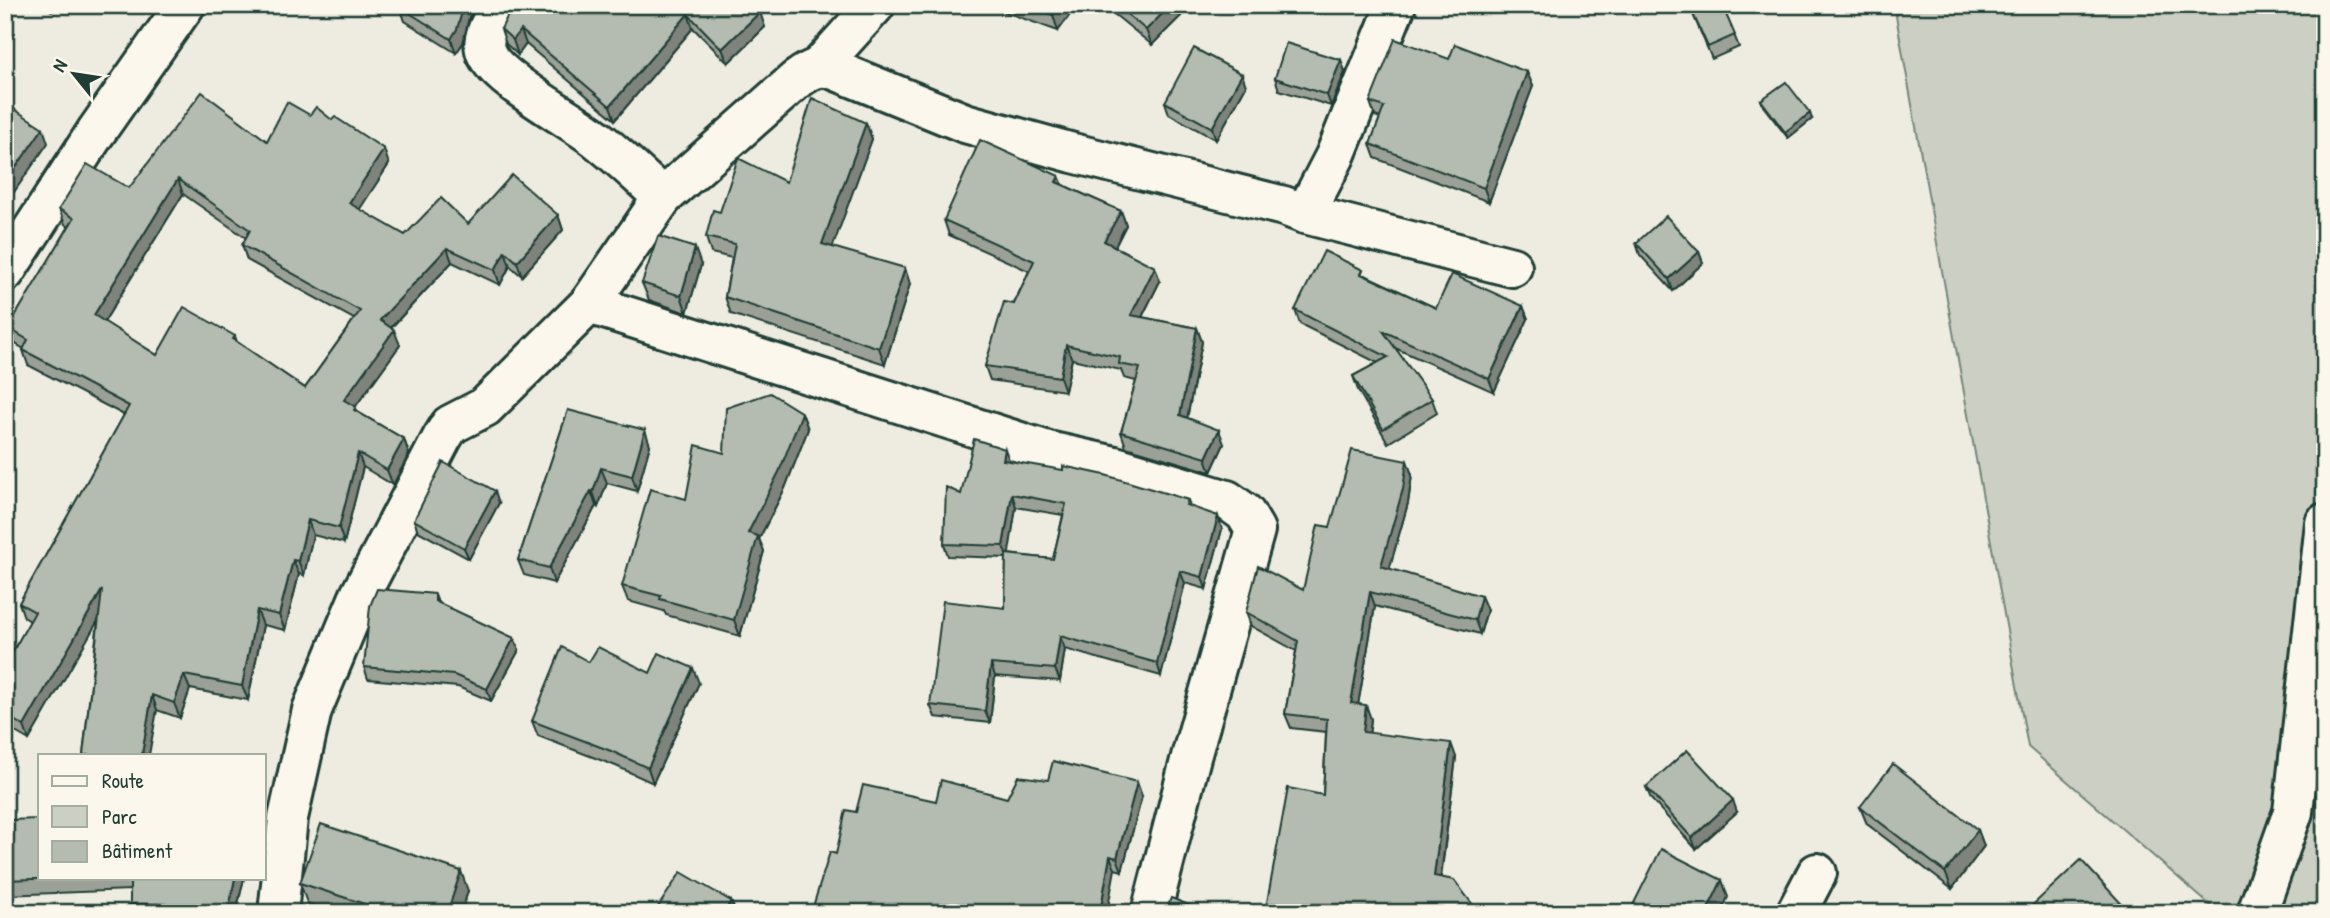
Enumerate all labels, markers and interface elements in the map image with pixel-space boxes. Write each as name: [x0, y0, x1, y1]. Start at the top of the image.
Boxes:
north arrow: [38, 38, 108, 108]
text: N: [45, 55, 73, 76]
legend: [38, 754, 266, 880]
text: Route: [102, 766, 144, 795]
text: Parc: [102, 802, 137, 831]
text: Bâtiment: [102, 836, 173, 865]

